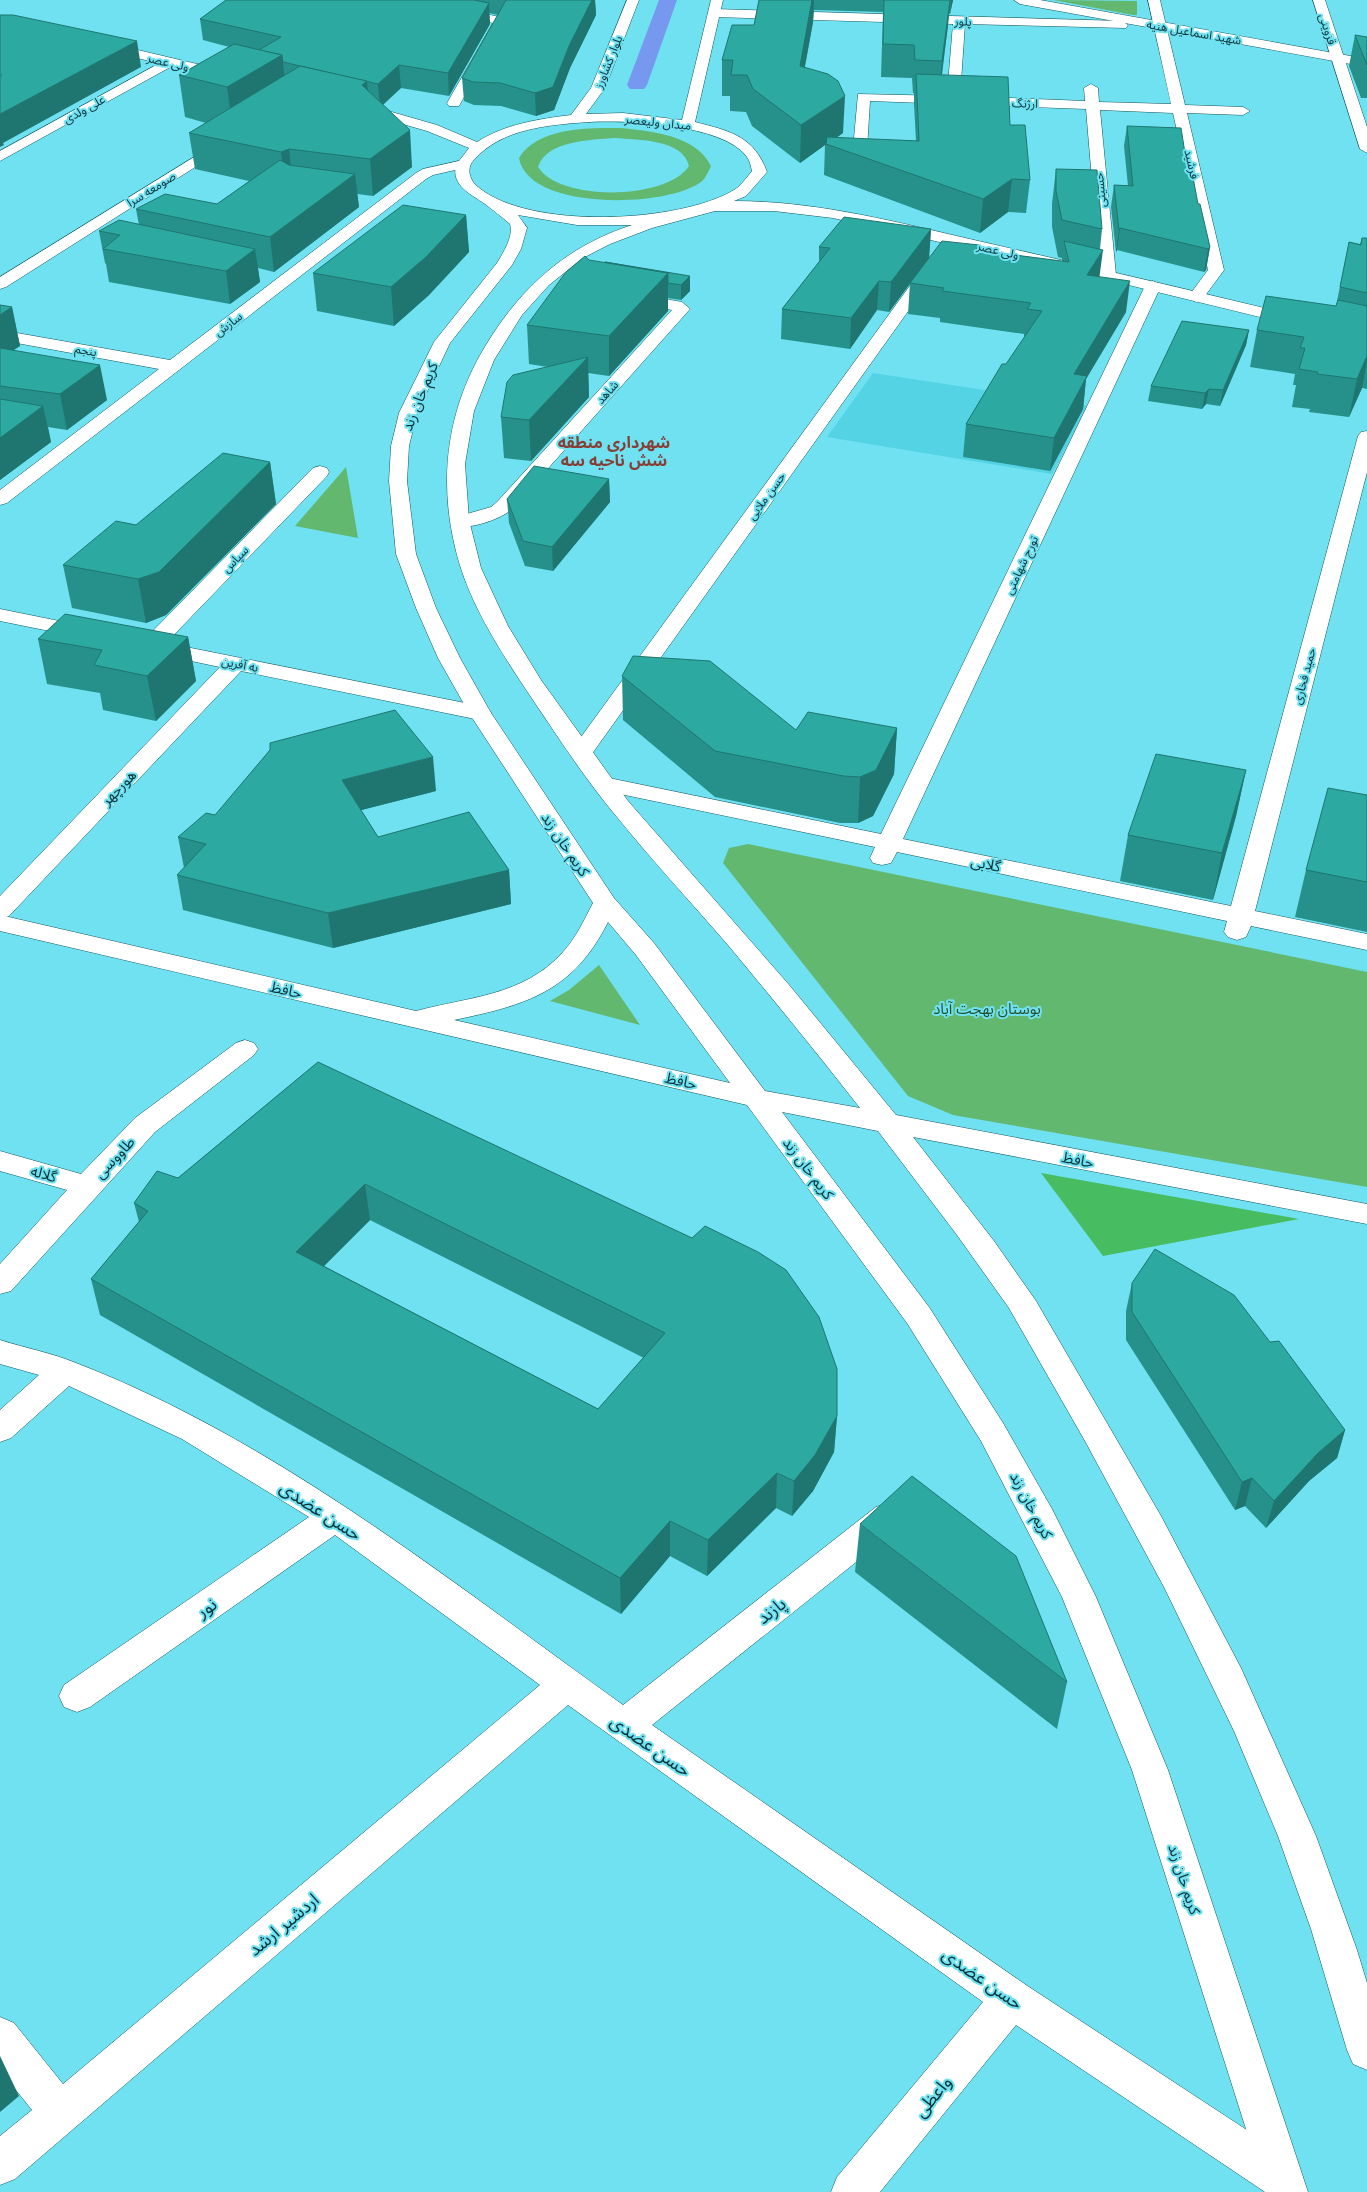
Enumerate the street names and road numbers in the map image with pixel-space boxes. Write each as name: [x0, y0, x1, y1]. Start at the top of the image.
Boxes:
street label: قزوینی: [1315, 11, 1341, 47]
street label: پلور: [953, 12, 972, 30]
street label: شهید اسماعیل هنیه: [1145, 15, 1243, 49]
street label: بلوار کشاورز: [589, 33, 626, 92]
street label: ولی عصر: [144, 49, 191, 75]
street label: علی ولدی: [60, 91, 108, 127]
street label: ارژنگ: [1012, 94, 1039, 112]
street label: میدان ولیعصر: [623, 110, 692, 134]
street label: فرشید: [1180, 147, 1204, 181]
street label: صومعه سرا: [123, 167, 179, 211]
street label: حسینی: [1090, 172, 1110, 208]
street label: ولی عصر: [974, 237, 1021, 263]
street label: سازش: [210, 308, 246, 340]
street label: پنجم: [73, 340, 98, 361]
street label: کریم خان زند: [396, 358, 444, 434]
street label: شاهد: [592, 377, 622, 407]
street label: حسن ملایی: [743, 469, 789, 523]
street label: تورج شهامتی: [1000, 532, 1043, 598]
street label: سپاس: [218, 542, 252, 576]
street label: حمید فخاری: [1288, 646, 1320, 706]
street label: به آفرین: [220, 652, 260, 676]
street label: هورچهر: [95, 765, 141, 811]
street label: کریم خان زند: [536, 808, 595, 882]
street label: گلابی: [969, 850, 1004, 876]
street label: حافظ: [268, 976, 304, 1002]
street label: حافظ: [663, 1067, 699, 1093]
street label: طاووسی: [89, 1132, 139, 1182]
street label: کریم خان زند: [777, 1133, 839, 1205]
street label: حافظ: [1060, 1146, 1096, 1172]
street label: گلاله: [29, 1160, 60, 1186]
street label: کریم خان زند: [1004, 1468, 1058, 1544]
street label: حسن عضدی: [275, 1475, 367, 1545]
street label: نور: [190, 1591, 221, 1623]
street label: پازند: [751, 1591, 791, 1629]
street label: حسن عضدی: [606, 1708, 696, 1782]
street label: کریم خان زند: [1162, 1841, 1206, 1918]
street label: اردشیر ارشد: [242, 1887, 324, 1961]
street label: حسن عضدی: [938, 1941, 1028, 2015]
street label: واعظی: [908, 2070, 956, 2122]

